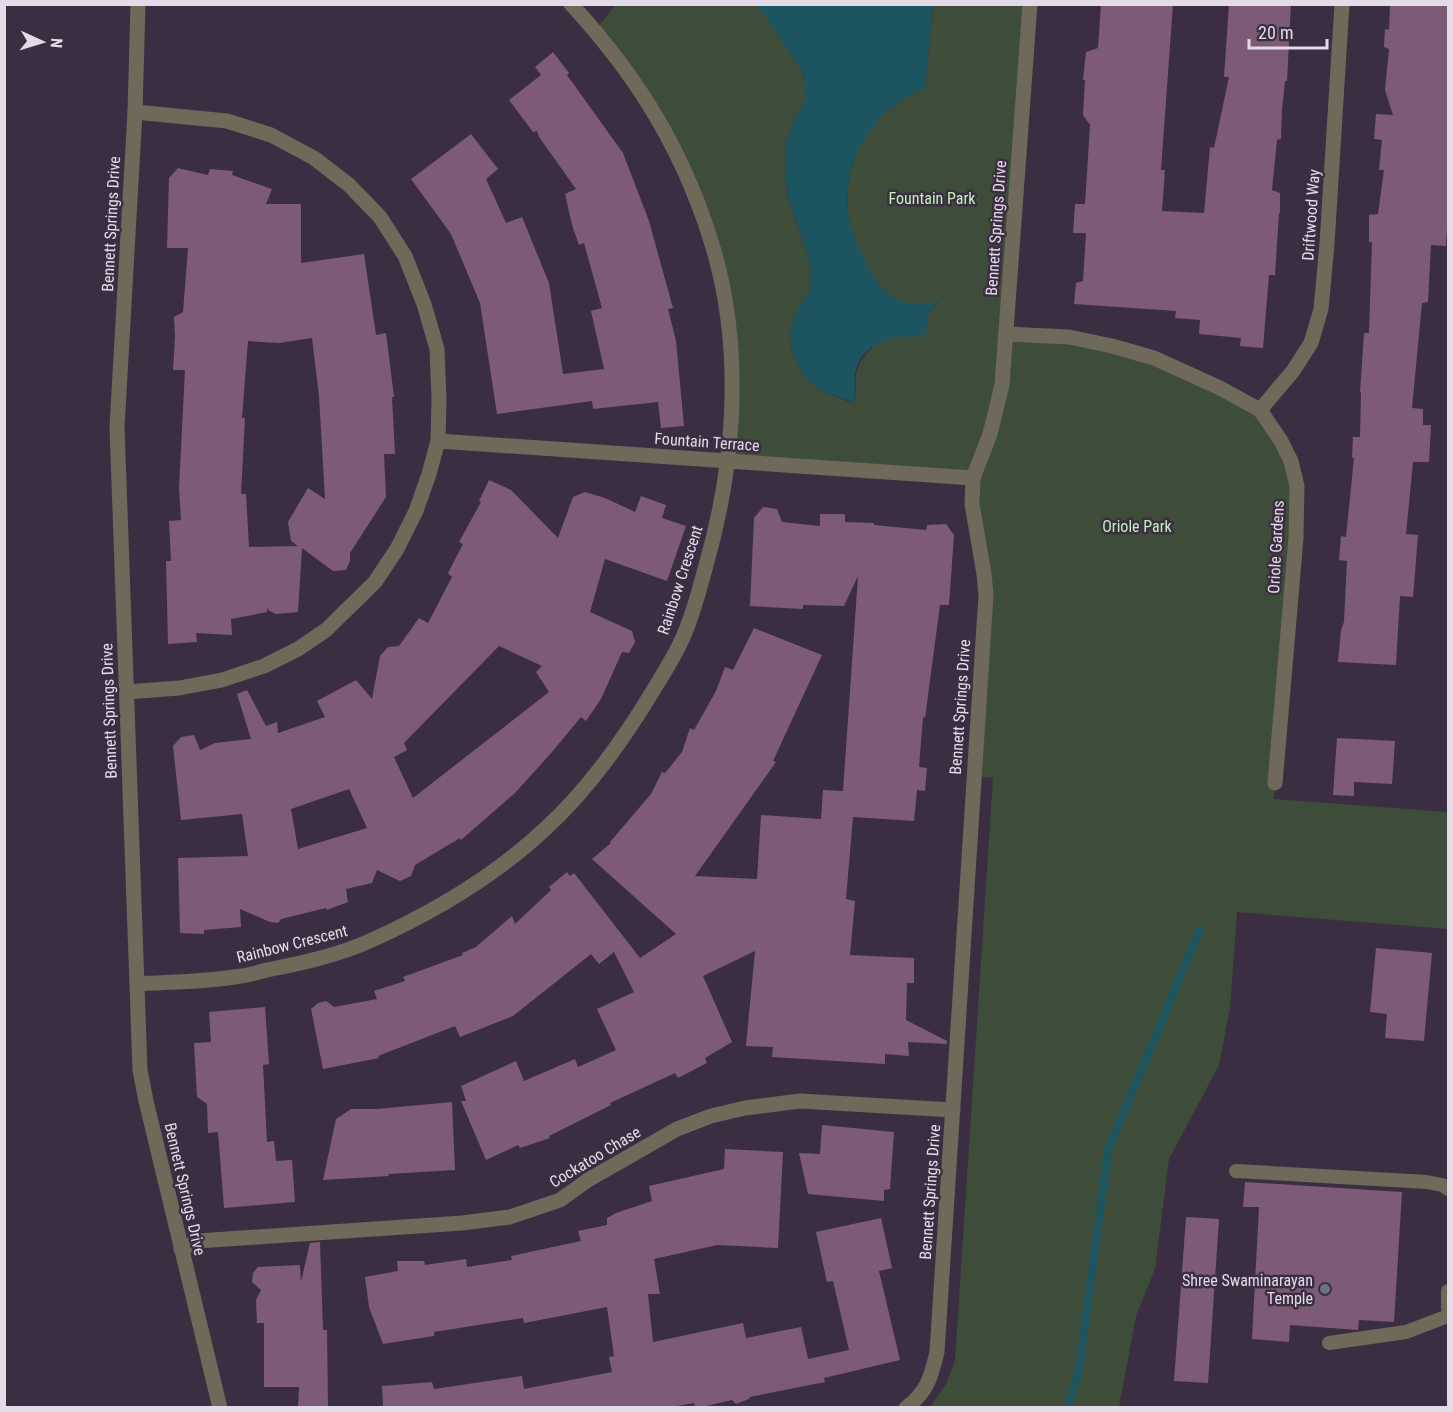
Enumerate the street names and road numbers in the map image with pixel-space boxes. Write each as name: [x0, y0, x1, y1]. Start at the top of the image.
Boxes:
street label: Bennett Springs Drive: [98, 156, 124, 292]
street label: Bennett Springs Drive: [982, 160, 1010, 296]
street label: Driftwood Way: [1298, 168, 1324, 261]
street label: Fountain Terrace: [654, 429, 760, 455]
street label: Oriole Gardens: [1264, 500, 1288, 594]
street label: Rainbow Crescent: [653, 523, 707, 637]
street label: Bennett Springs Drive: [946, 639, 974, 775]
street label: Bennett Springs Drive: [97, 643, 121, 779]
street label: Rainbow Crescent: [235, 921, 350, 967]
street label: Bennett Springs Drive: [160, 1121, 210, 1257]
street label: Cockatoo Chase: [546, 1122, 644, 1192]
street label: Bennett Springs Drive: [916, 1124, 944, 1260]

